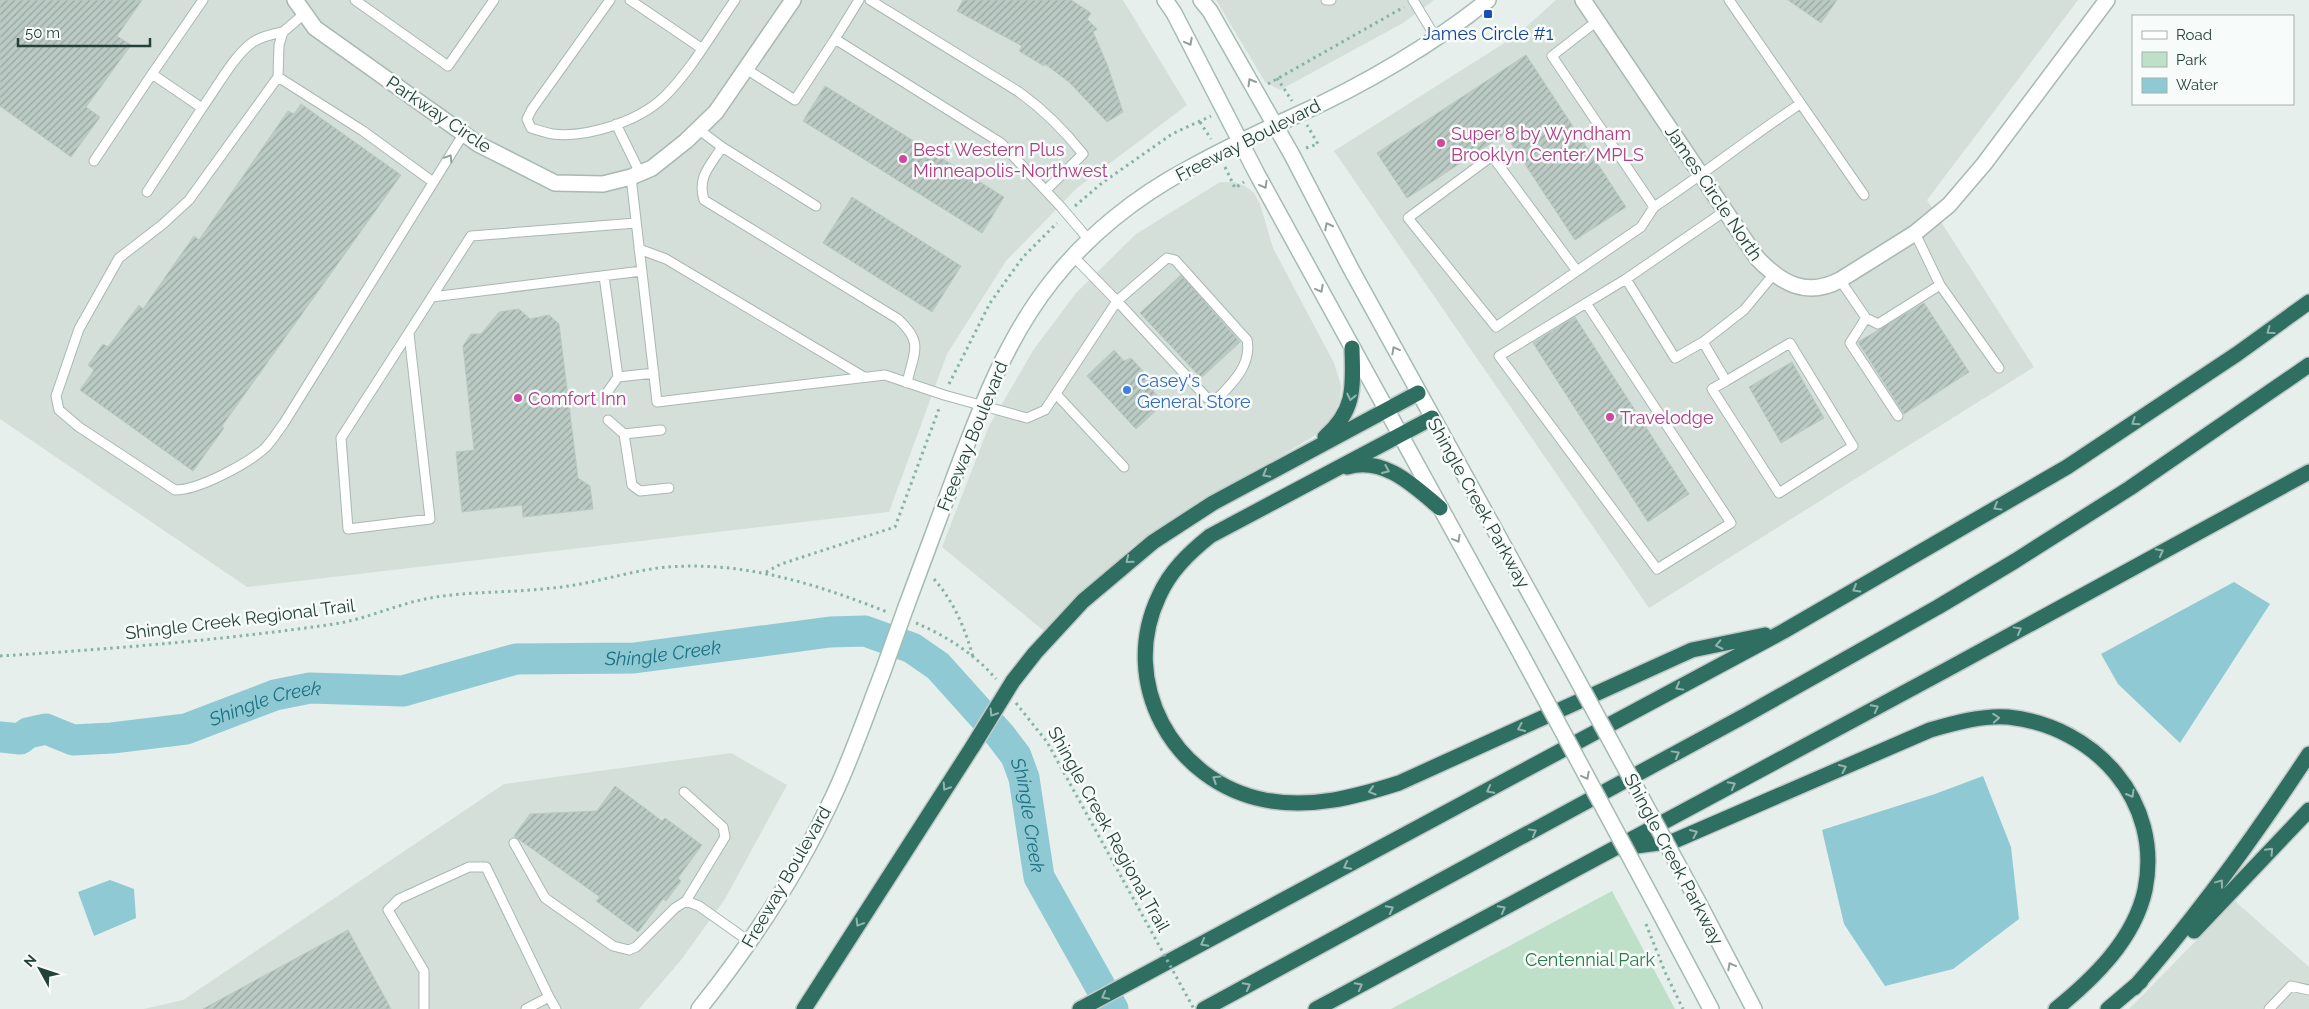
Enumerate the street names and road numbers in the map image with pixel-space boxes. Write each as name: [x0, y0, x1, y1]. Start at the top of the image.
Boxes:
street label: Parkway Circle: [382, 71, 496, 157]
street label: Freeway Boulevard: [1172, 94, 1324, 186]
street label: James Circle North: [1661, 122, 1767, 264]
street label: Freeway Boulevard: [932, 358, 1012, 514]
street label: Shingle Creek Parkway: [1423, 414, 1535, 592]
street label: Shingle Creek Regional Trail: [124, 594, 356, 644]
street label: Shingle Creek Regional Trail: [1044, 723, 1174, 935]
street label: Shingle Creek Parkway: [1620, 770, 1728, 949]
street label: Freeway Boulevard: [737, 803, 835, 951]

